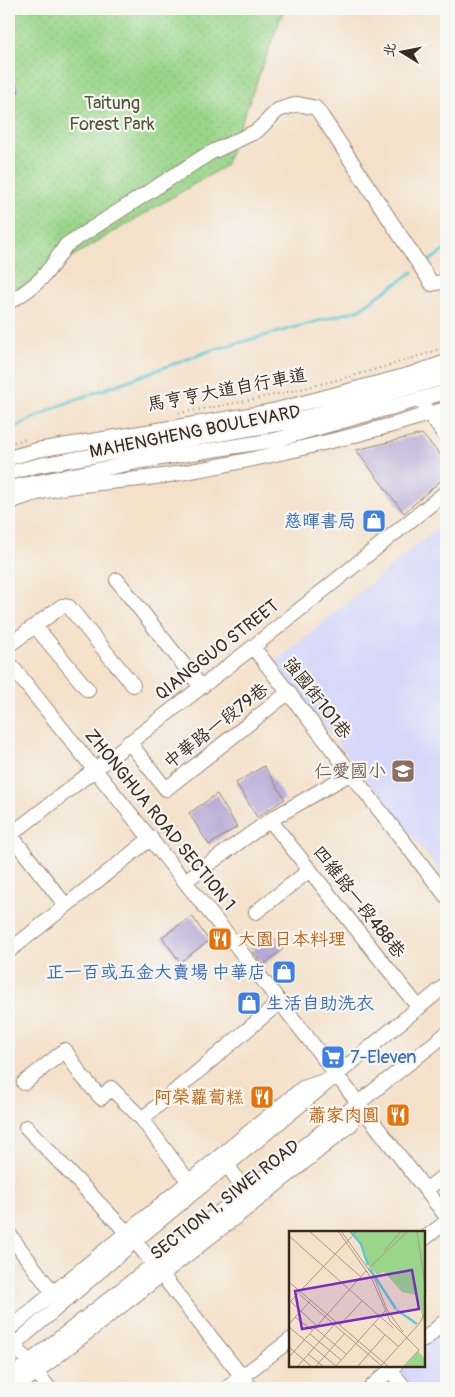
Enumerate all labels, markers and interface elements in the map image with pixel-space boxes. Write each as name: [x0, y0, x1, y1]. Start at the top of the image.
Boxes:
north arrow: [378, 28, 428, 78]
text: 北: [380, 41, 399, 58]
park label: Taitung Forest Park: [69, 92, 155, 136]
street label: 馬亨亨大道自行車道: [145, 363, 309, 417]
street label: MAHENGHENG BOULEVARD: [88, 400, 302, 464]
shop icon: 慈暉書局: [361, 508, 387, 534]
place label: 慈暉書局: [284, 510, 356, 533]
street label: QIANGGUO STREET: [151, 595, 283, 705]
street label: 強國街101巷: [278, 652, 356, 744]
street label: 中華路一段79巷: [159, 678, 273, 774]
street label: ZHONGHUA ROAD SECTION 1: [80, 725, 240, 915]
school or university icon: 仁愛國小: [390, 758, 416, 784]
place label: 仁愛國小: [314, 760, 386, 783]
street label: 四維路一段488巷: [308, 841, 410, 963]
restaurant icon: 大園日本料理: [207, 926, 233, 952]
place label: 大園日本料理: [238, 928, 346, 951]
shop icon: 正一百或五金大賣場 中華店: [271, 959, 297, 985]
place label: 正一百或五金大賣場 中華店: [46, 961, 266, 984]
shop icon: 生活自助洗衣: [236, 990, 262, 1016]
place label: 生活自助洗衣: [266, 992, 374, 1015]
supermarket icon: 7-Eleven: [320, 1044, 346, 1070]
place label: 7-Eleven: [350, 1046, 417, 1069]
restaurant icon: 阿榮蘿蔔糕: [249, 1084, 275, 1110]
place label: 阿榮蘿蔔糕: [154, 1086, 244, 1109]
restaurant icon: 蕭家肉圓: [385, 1102, 411, 1128]
place label: 蕭家肉圓: [308, 1104, 380, 1127]
street label: SECTION 1, SIWEI ROAD: [146, 1135, 304, 1265]
inset map: [289, 1231, 425, 1367]

